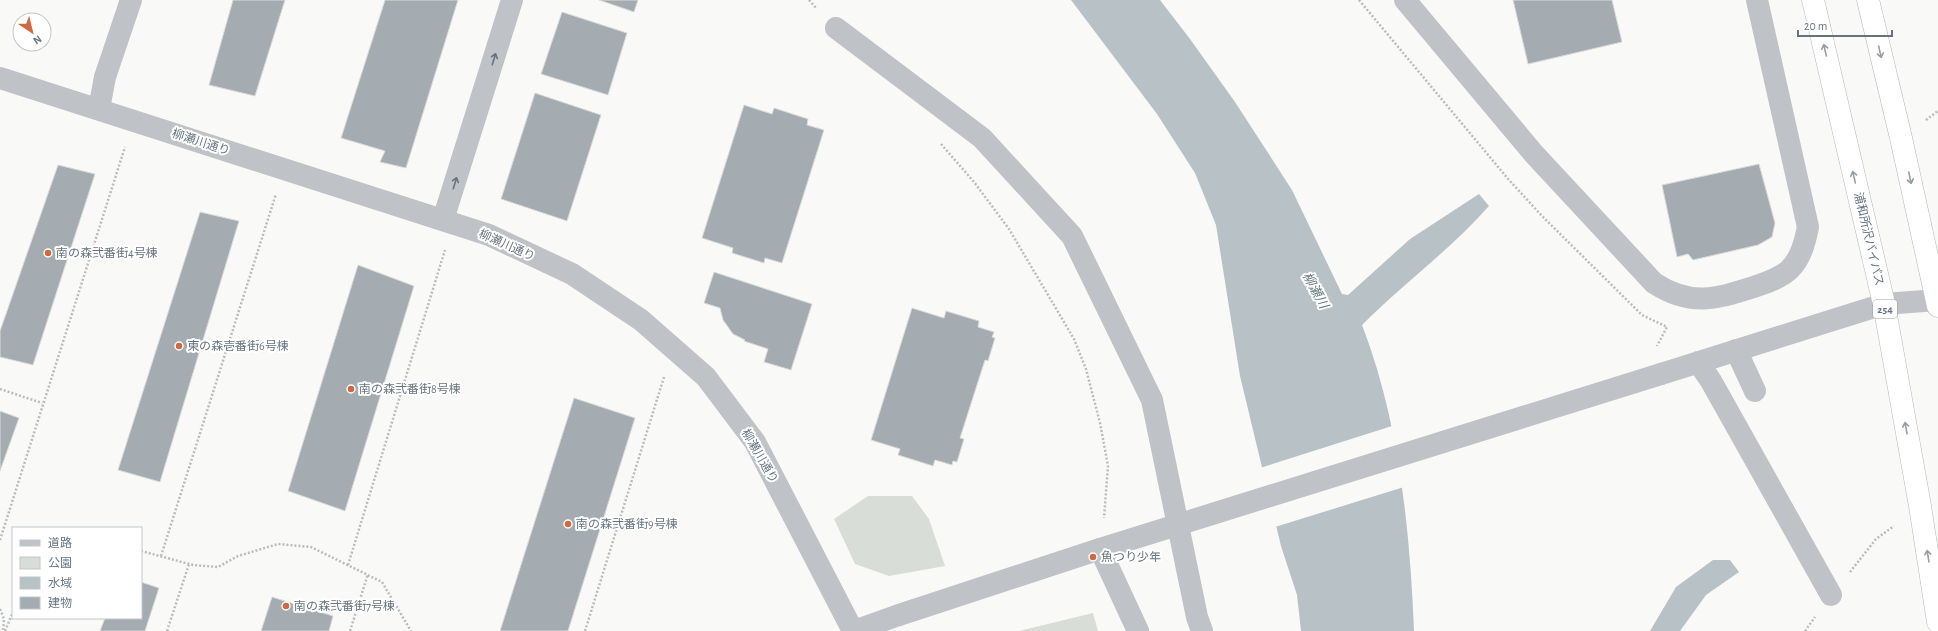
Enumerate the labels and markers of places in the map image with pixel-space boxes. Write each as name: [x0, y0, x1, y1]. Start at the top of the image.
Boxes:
place label: 南の森弐番街4号棟: [56, 246, 158, 259]
marker: 南の森弐番街4号棟: [43, 248, 53, 258]
place label: 東の森壱番街6号棟: [187, 339, 289, 352]
marker: 東の森壱番街6号棟: [174, 341, 184, 351]
place label: 南の森弐番街8号棟: [359, 382, 461, 395]
marker: 南の森弐番街8号棟: [346, 384, 356, 394]
place label: 南の森弐番街9号棟: [576, 517, 678, 530]
marker: 南の森弐番街9号棟: [563, 519, 573, 529]
place label: 魚つり少年: [1101, 550, 1161, 563]
marker: 魚つり少年: [1088, 552, 1098, 562]
place label: 南の森弐番街7号棟: [294, 599, 395, 612]
marker: 南の森弐番街7号棟: [281, 601, 291, 611]

